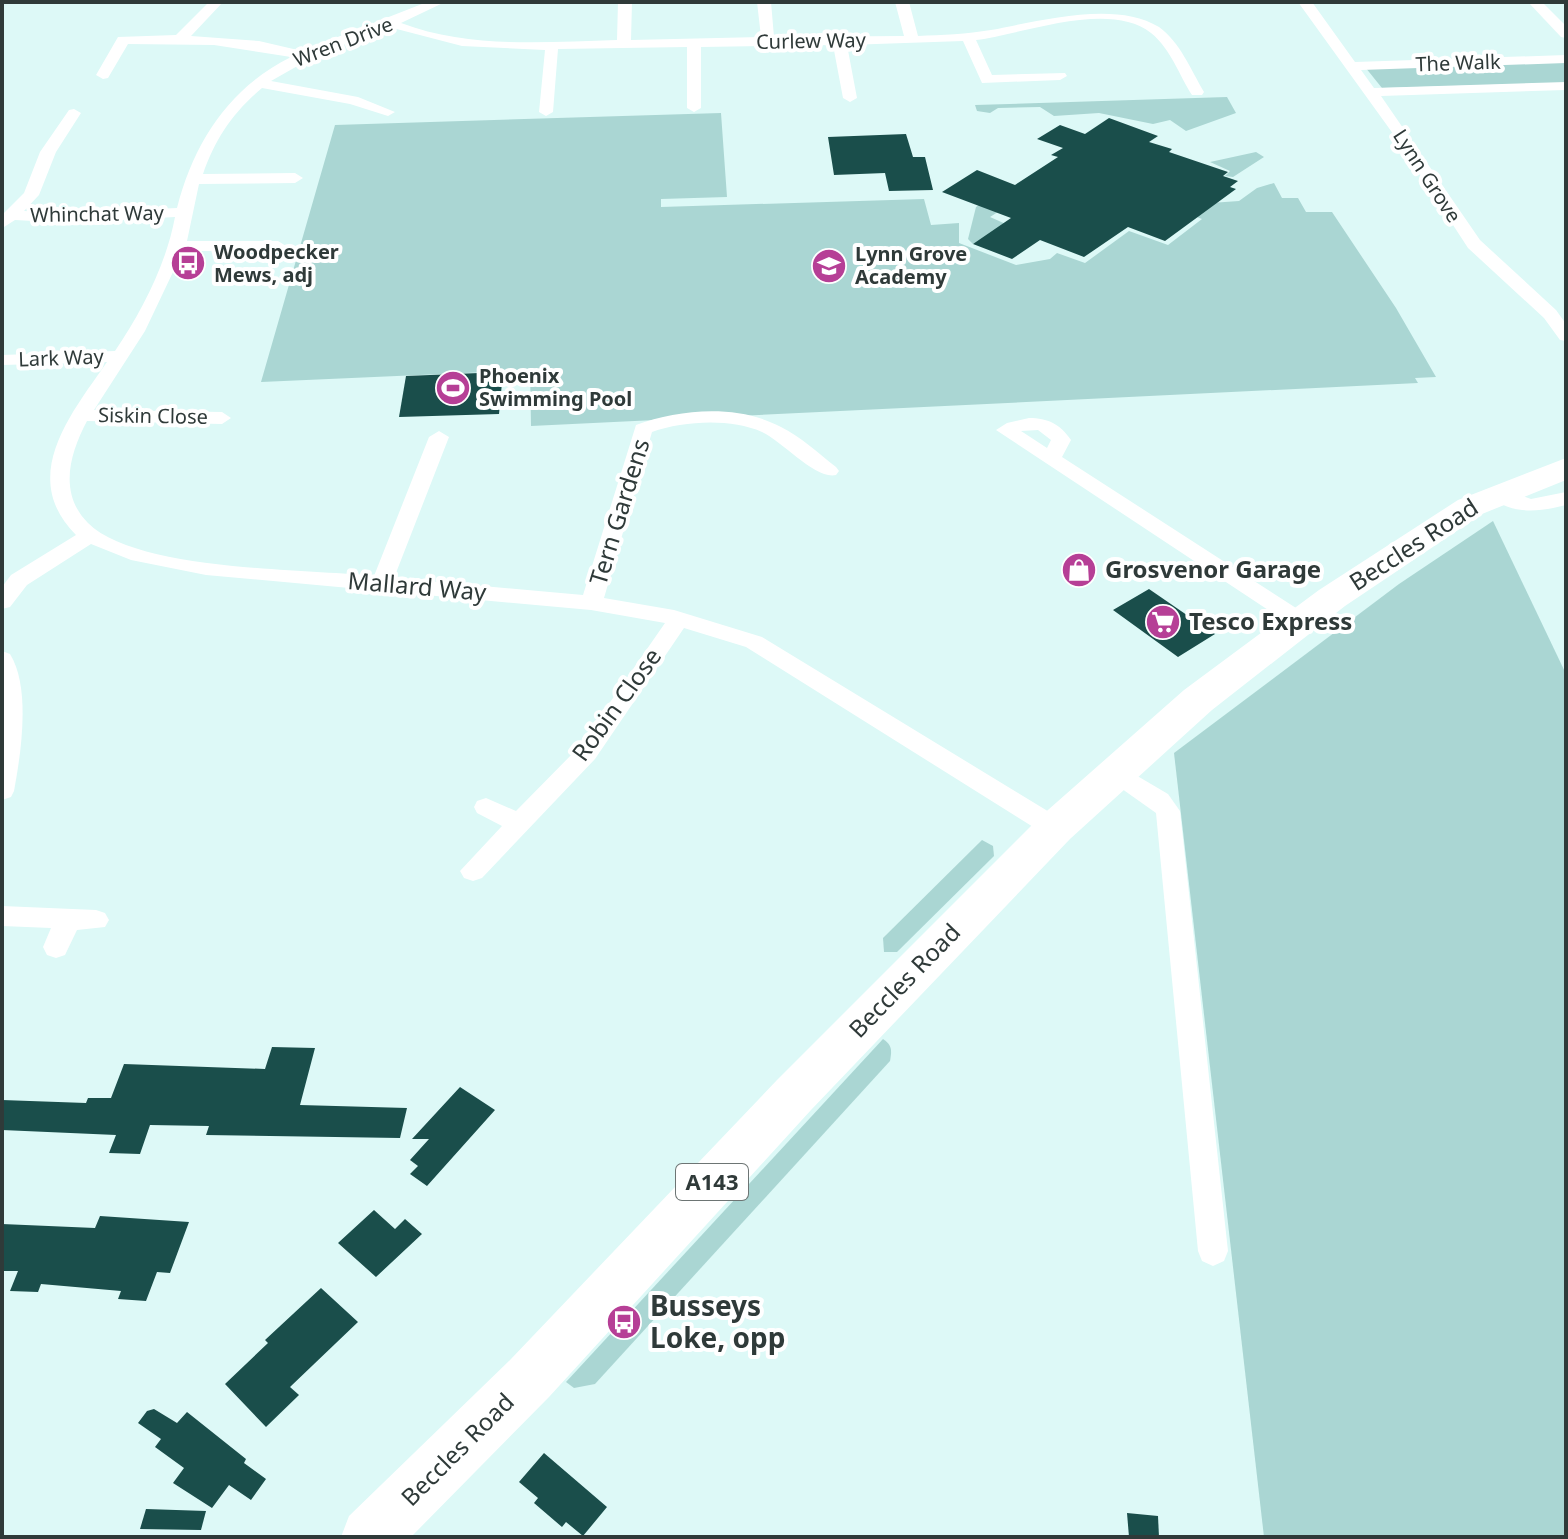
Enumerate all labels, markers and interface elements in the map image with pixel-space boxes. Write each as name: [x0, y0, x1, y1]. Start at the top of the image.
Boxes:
street label: Wren Drive: [289, 10, 396, 73]
street label: Curlew Way: [756, 26, 867, 55]
street label: The Walk: [1415, 48, 1501, 77]
street label: Lynn Grove: [1387, 124, 1468, 228]
street label: Whinchat Way: [30, 199, 165, 228]
place label: Woodpecker Mews, adj: [214, 238, 339, 288]
place label: Lynn Grove Academy: [855, 240, 967, 290]
bus stop icon: Woodpecker Mews, adj: [169, 244, 207, 282]
school or university icon: Lynn Grove Academy: [810, 247, 848, 285]
street label: Lark Way: [18, 342, 105, 372]
place label: Phoenix Swimming Pool: [479, 362, 632, 412]
sports icon: Phoenix Swimming Pool: [434, 369, 472, 407]
street label: Siskin Close: [98, 401, 208, 430]
street label: Tern Gardens: [581, 434, 656, 589]
street label: Beccles Road: [1342, 490, 1484, 598]
shop icon: Grosvenor Garage: [1060, 551, 1098, 589]
place label: Grosvenor Garage: [1105, 552, 1321, 585]
street label: Mallard Way: [346, 563, 489, 608]
supermarket icon: Tesco Express: [1144, 603, 1182, 641]
place label: Tesco Express: [1189, 604, 1352, 637]
street label: Robin Close: [564, 641, 668, 767]
street label: Beccles Road: [841, 916, 967, 1044]
road number: A143: [676, 1164, 748, 1200]
place label: Busseys Loke, opp: [650, 1286, 785, 1356]
bus stop icon: Busseys Loke, opp: [605, 1303, 643, 1341]
street label: Beccles Road: [393, 1385, 521, 1513]

